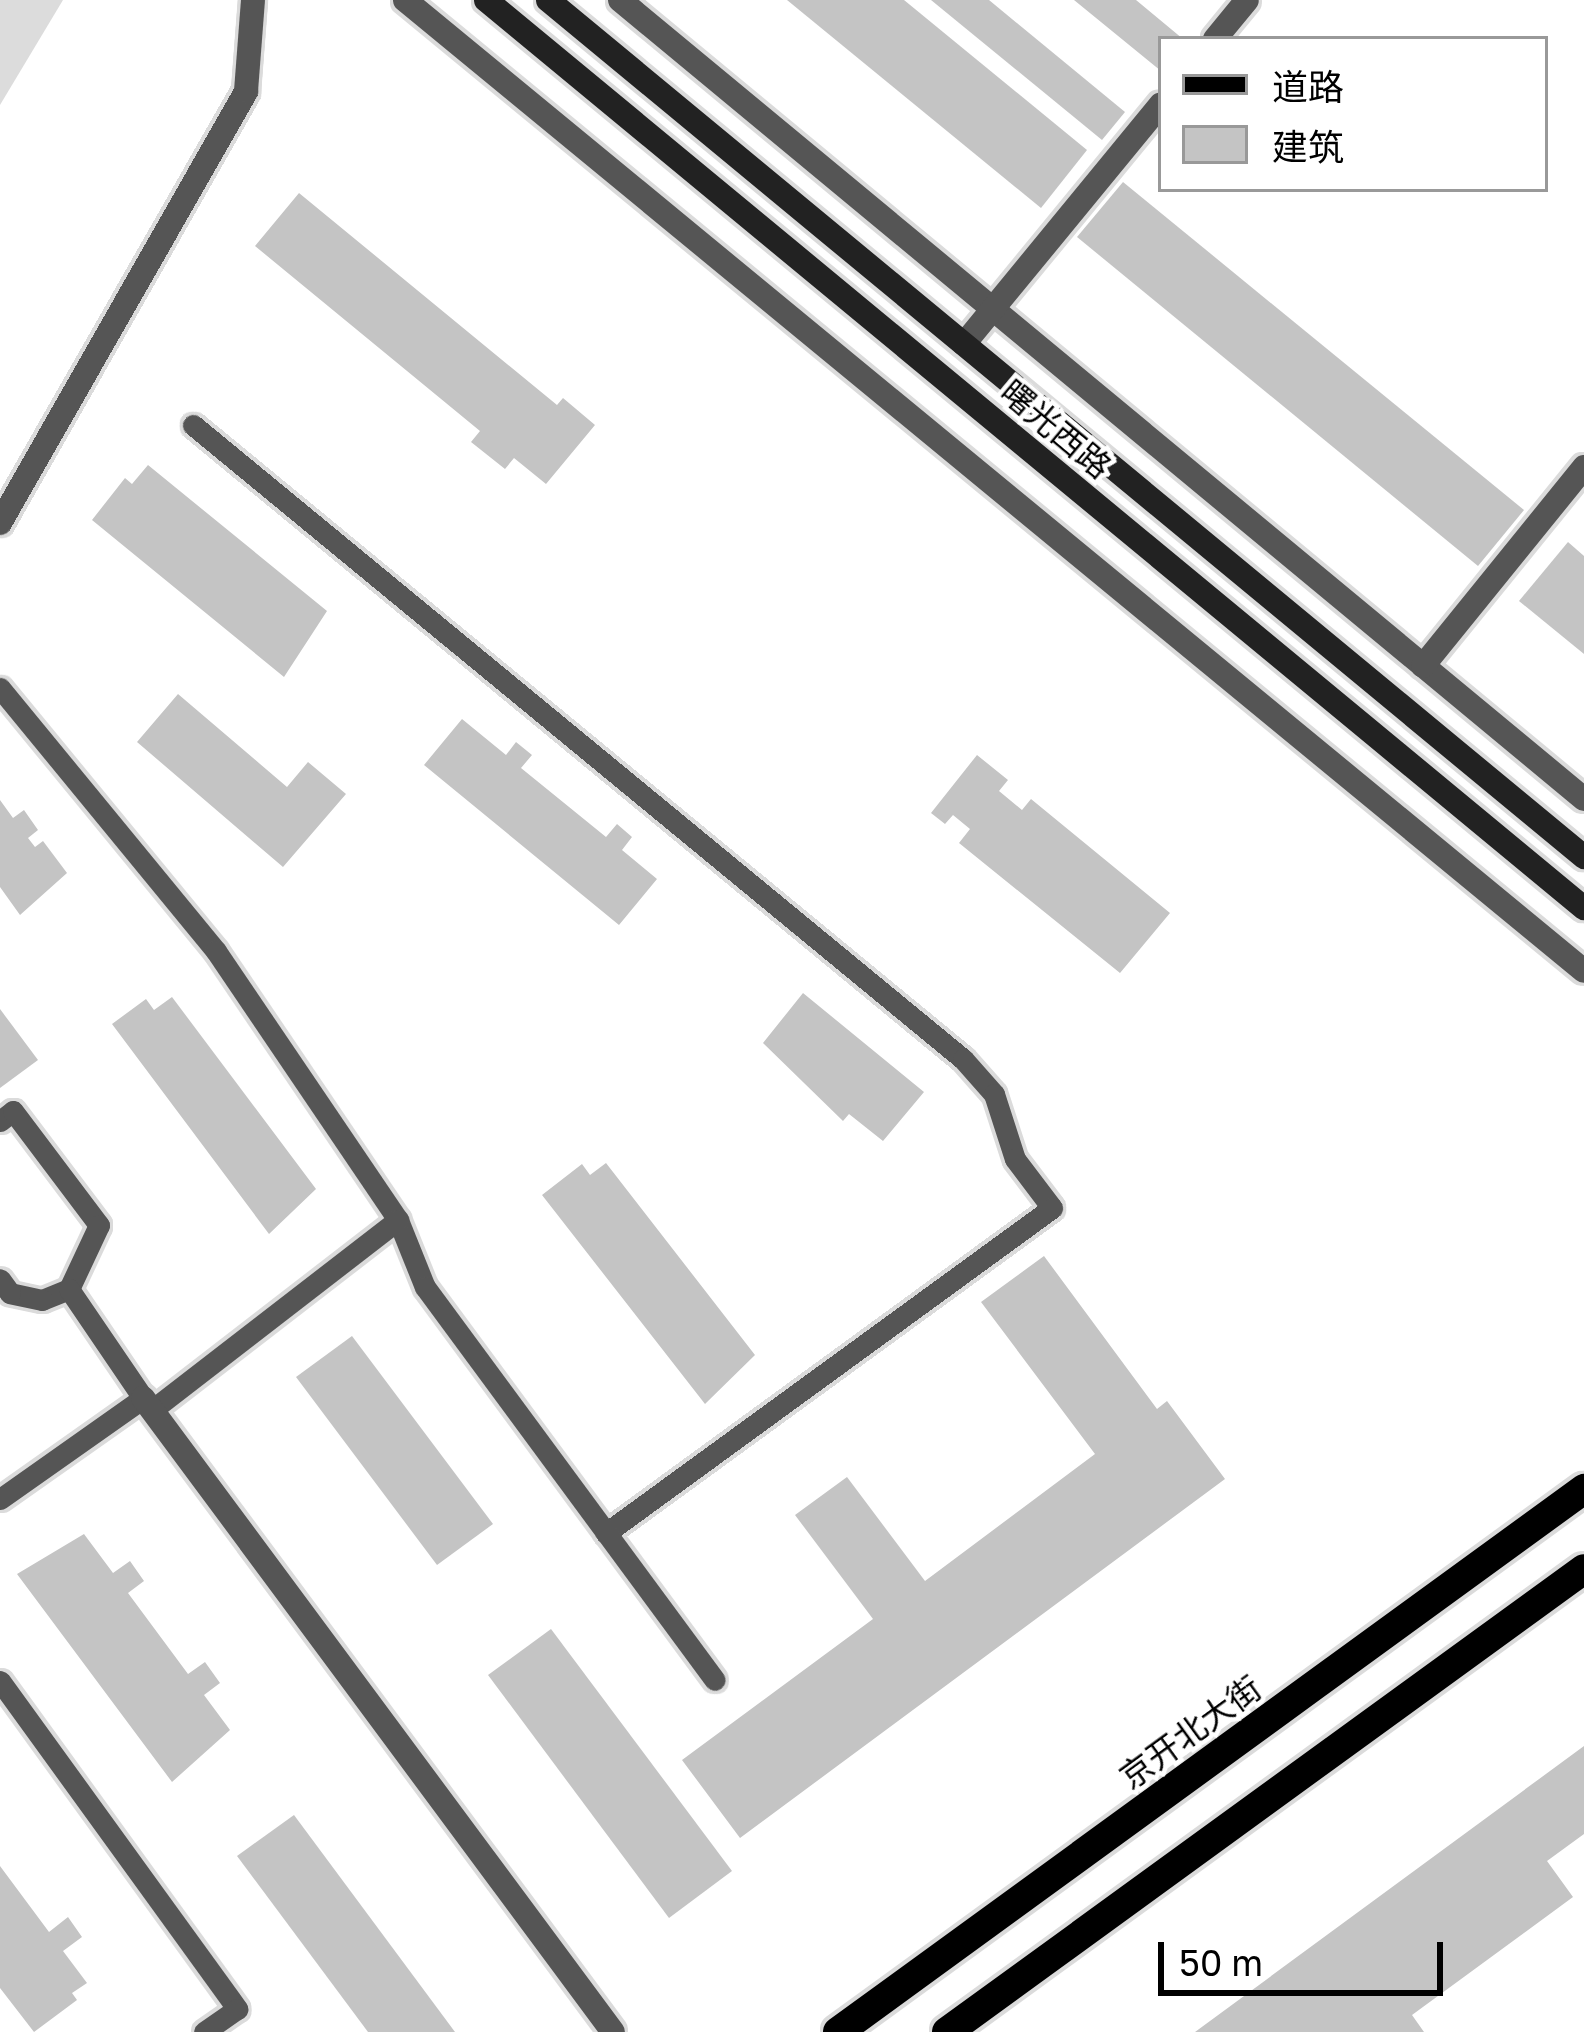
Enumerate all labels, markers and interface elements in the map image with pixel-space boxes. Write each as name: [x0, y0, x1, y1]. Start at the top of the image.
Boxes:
legend: [1158, 36, 1548, 192]
text: 道路: [1272, 65, 1344, 108]
text: 建筑: [1272, 125, 1344, 168]
street label: 曙光西路: [993, 371, 1119, 487]
street label: 京开北大街: [1112, 1667, 1268, 1797]
scale bar: [1164, 1918, 1449, 1992]
text: 50 m: [1179, 1941, 1263, 1984]

